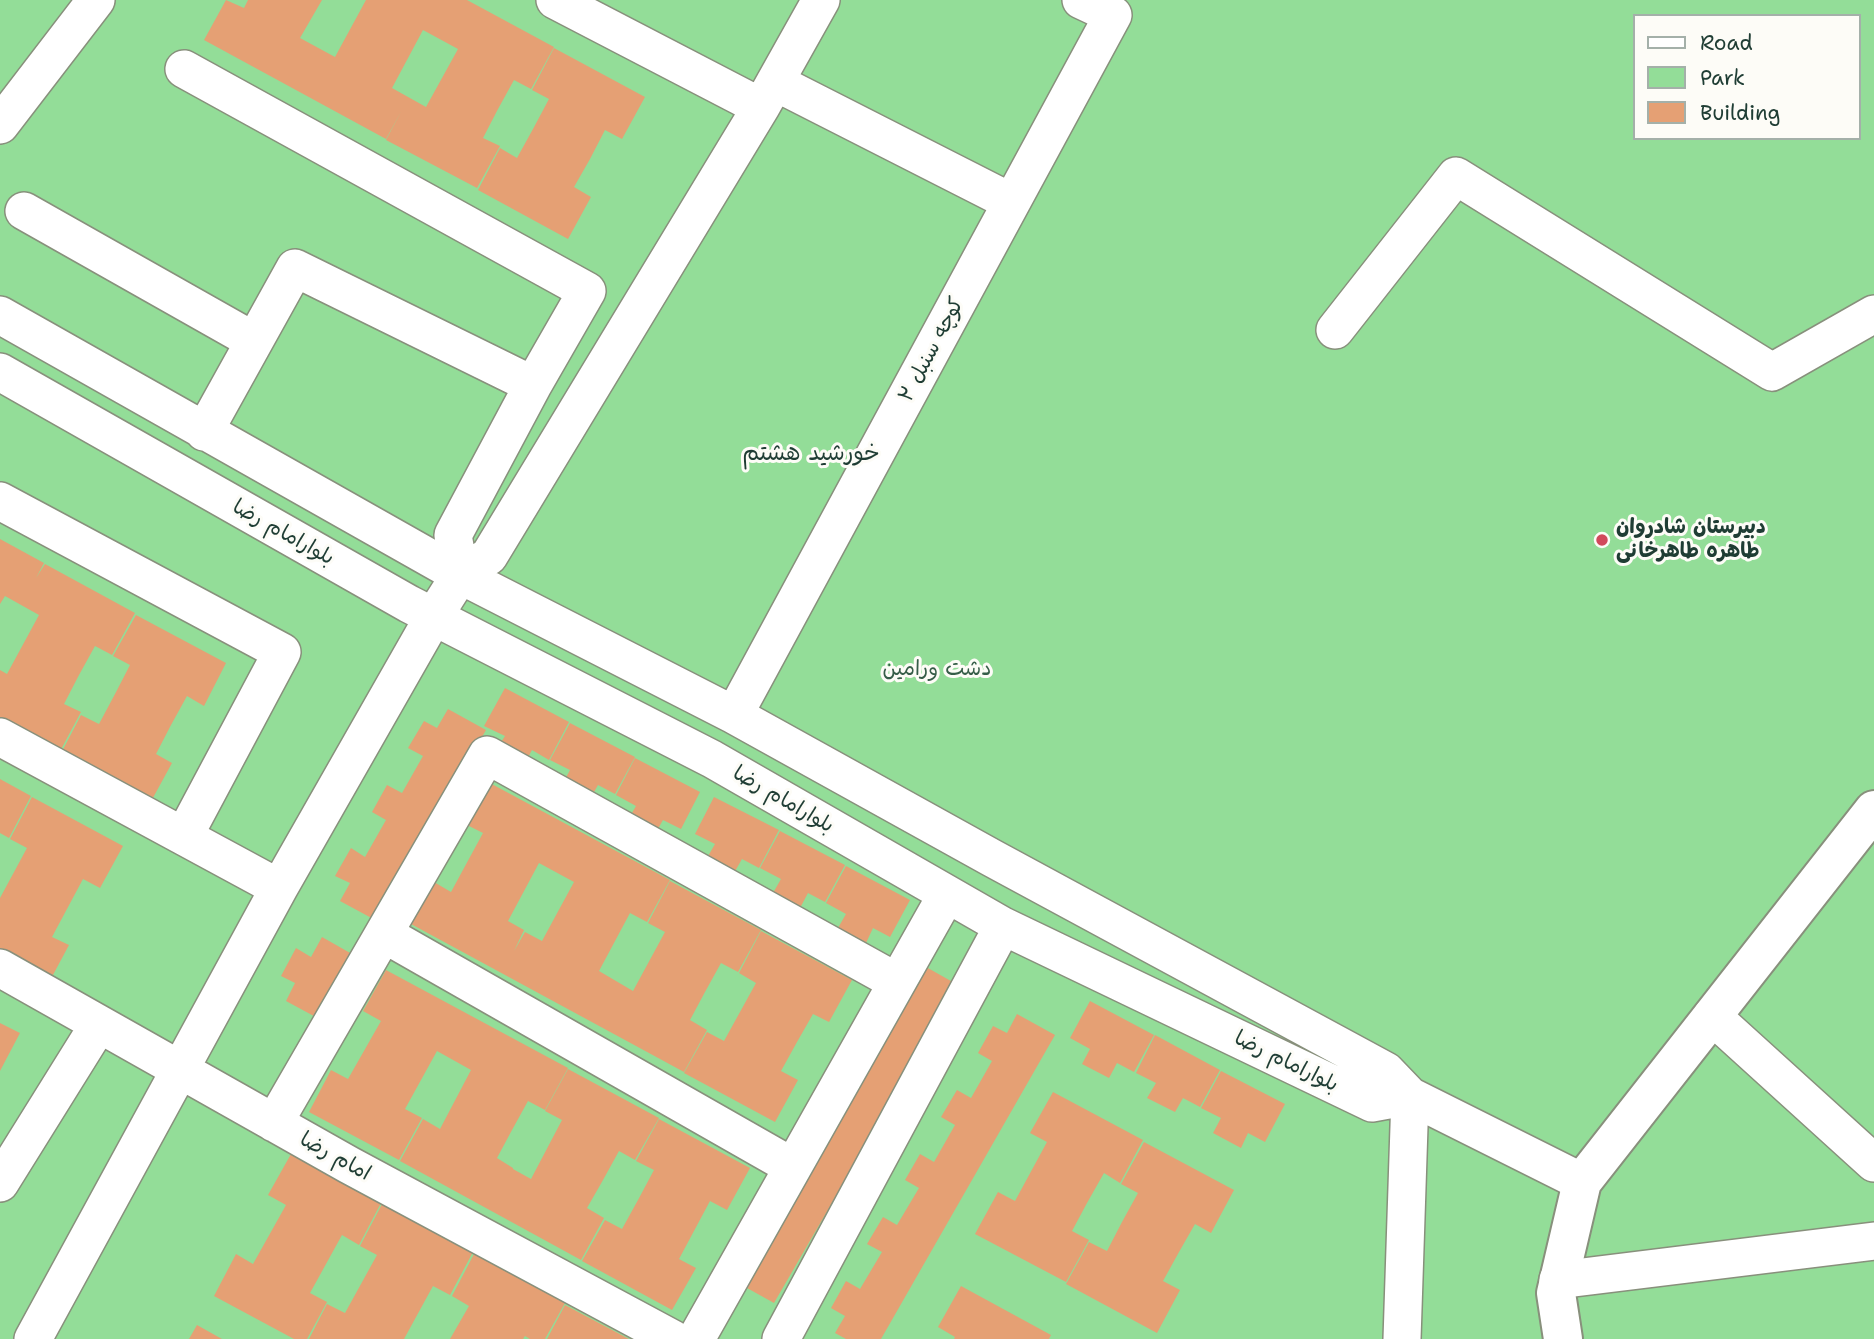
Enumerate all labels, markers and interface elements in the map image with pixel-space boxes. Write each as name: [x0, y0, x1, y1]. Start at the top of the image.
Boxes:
legend: [1632, 14, 1860, 140]
text: Road: [1700, 29, 1753, 57]
text: Park: [1700, 64, 1745, 92]
text: Building: [1700, 99, 1780, 127]
street label: کوچه سنبل ۲: [894, 293, 970, 407]
district label: خورشید هشتم: [742, 440, 880, 468]
street label: بلوارامام رضا: [228, 495, 338, 571]
place label: دبیرستان شادروان طاهره طاهرخانی: [1616, 515, 1766, 565]
marker: دبیرستان شادروان طاهره طاهرخانی: [1594, 532, 1610, 548]
park label: دشت ورامین: [883, 657, 991, 683]
street label: بلوارامام رضا: [728, 761, 838, 839]
street label: بلوارامام رضا: [1230, 1026, 1342, 1098]
street label: امام رضا: [295, 1127, 375, 1187]

